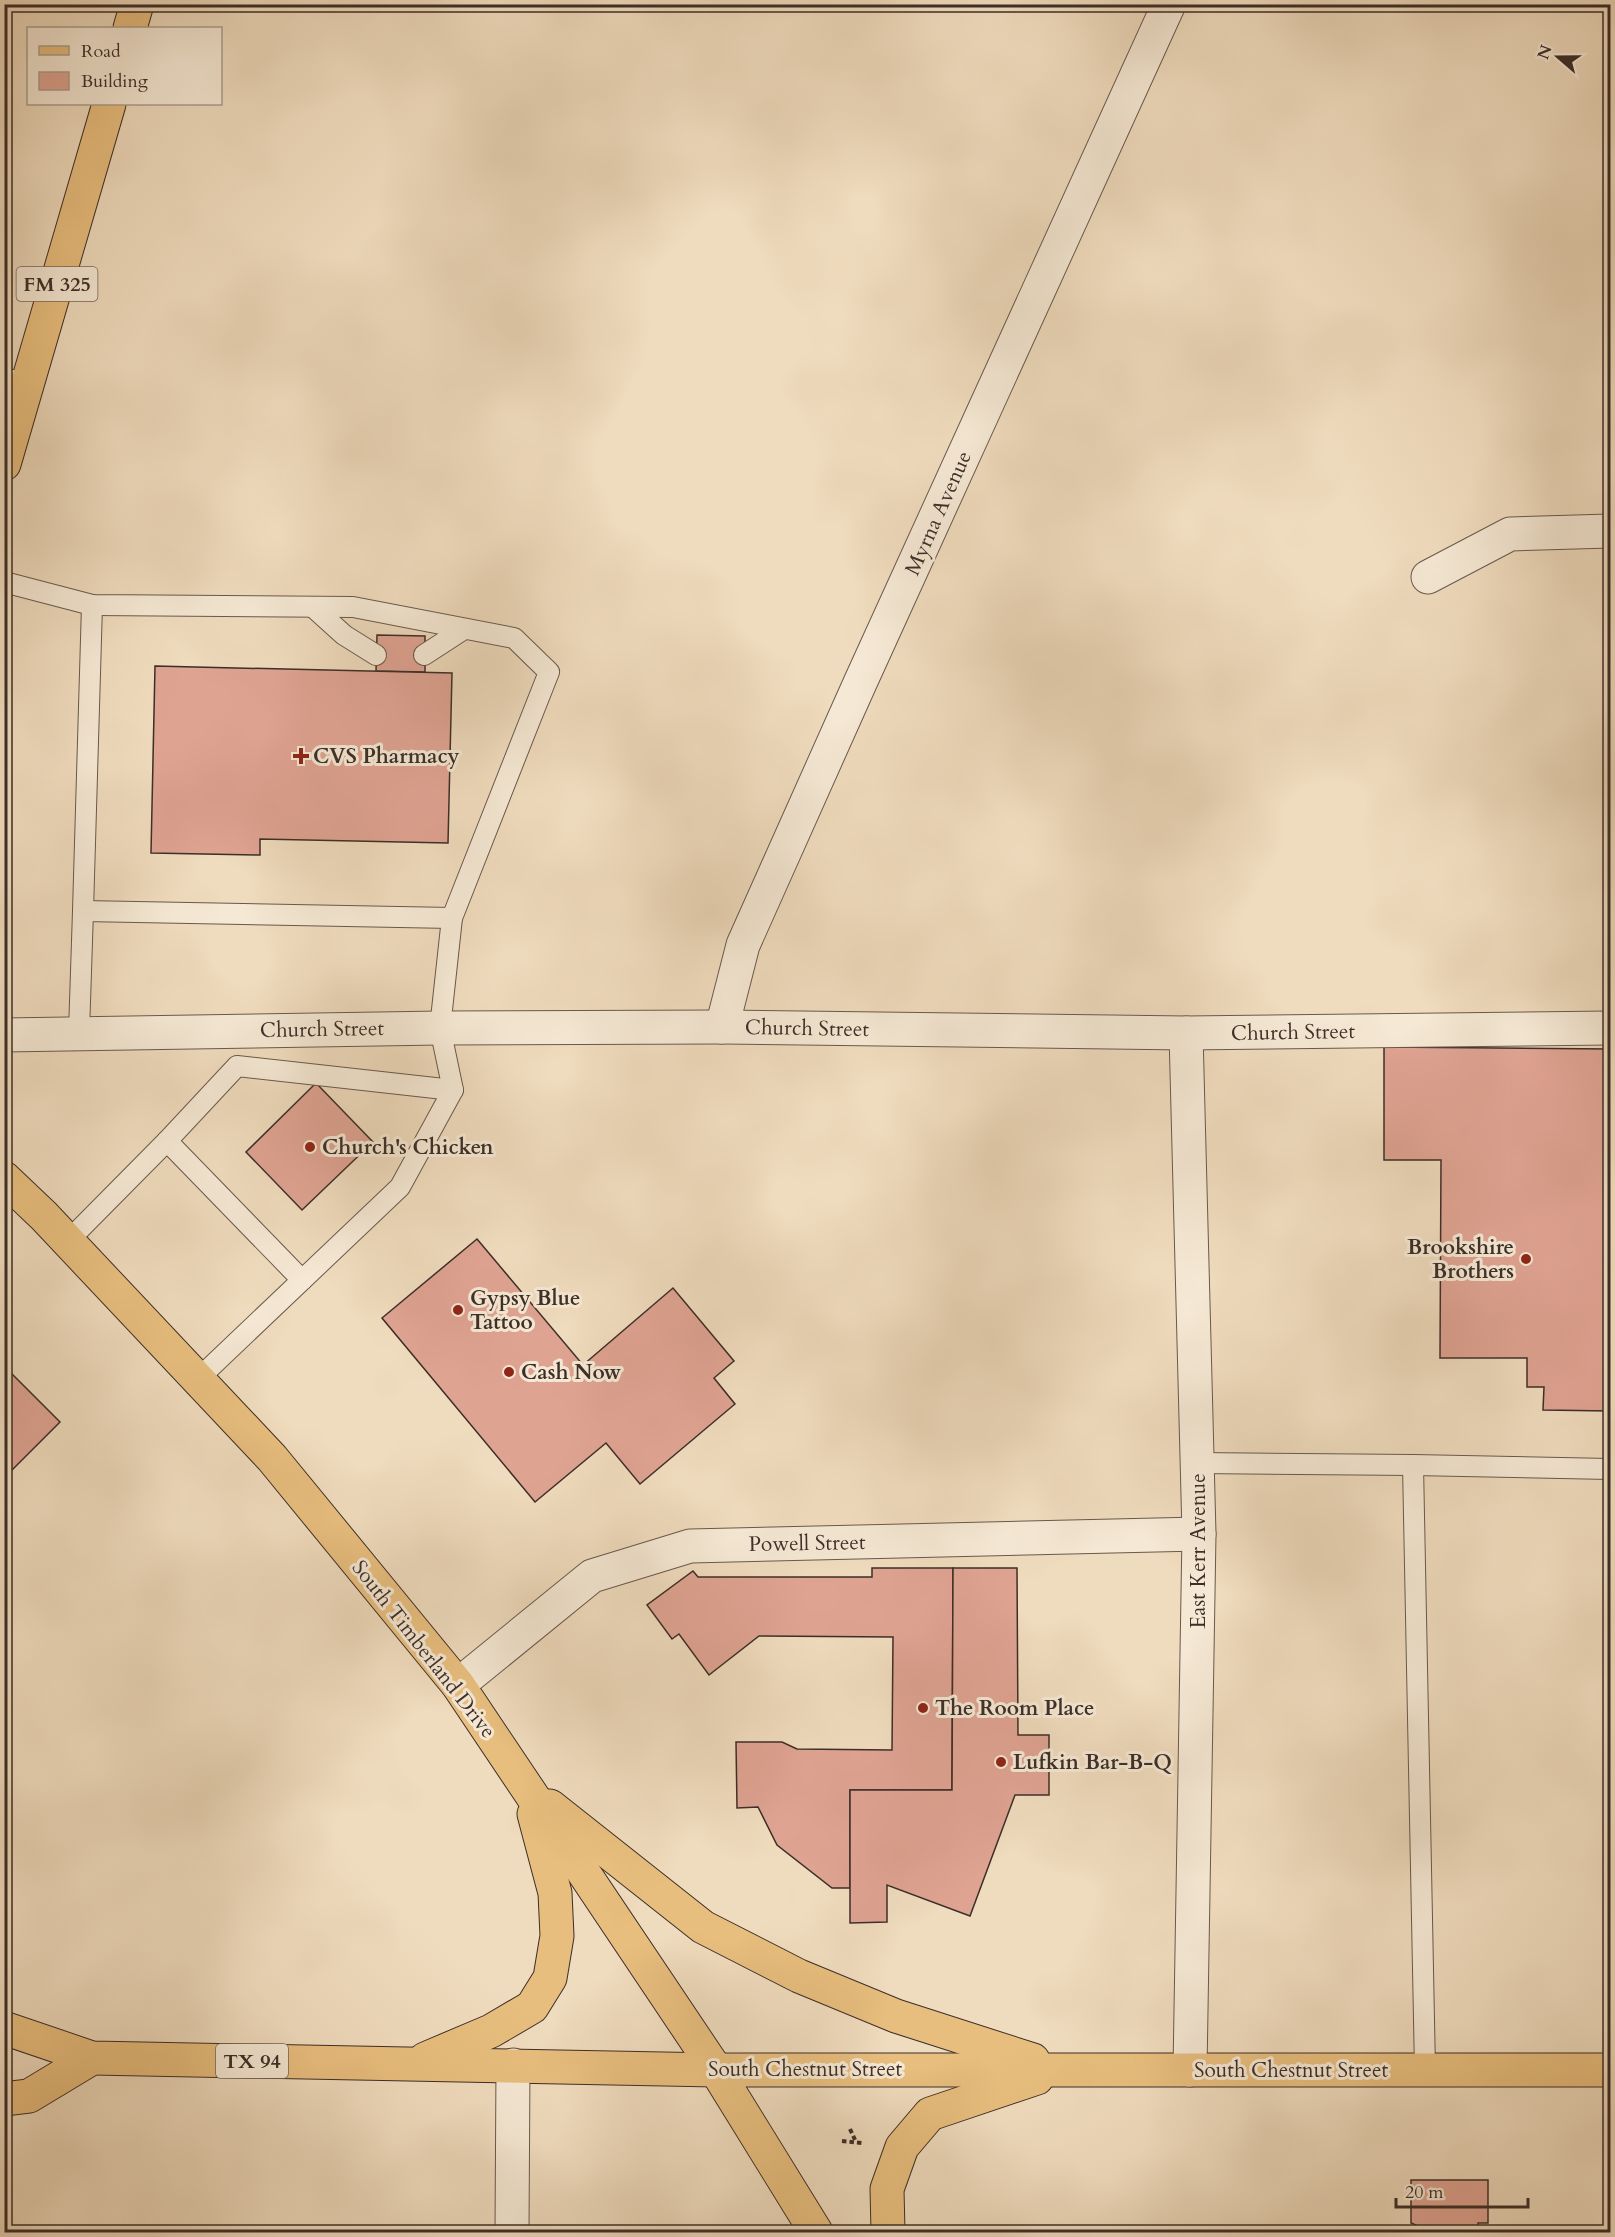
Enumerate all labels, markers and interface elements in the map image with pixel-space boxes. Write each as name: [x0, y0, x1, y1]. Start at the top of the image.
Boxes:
legend: [27, 27, 222, 105]
north arrow: [1528, 27, 1588, 87]
text: Road: [81, 39, 121, 64]
text: N: [1532, 42, 1558, 63]
text: Building: [81, 69, 149, 94]
road number: FM 325: [16, 267, 98, 301]
street label: Myrna Avenue: [898, 446, 979, 580]
place label: CVS Pharmacy: [313, 742, 460, 771]
marker: CVS Pharmacy: [294, 749, 308, 763]
street label: Church Street: [745, 1013, 870, 1044]
street label: Church Street: [260, 1014, 385, 1045]
street label: Church Street: [1231, 1017, 1356, 1048]
place label: Church's Chicken: [322, 1133, 494, 1162]
marker: Church's Chicken: [303, 1140, 317, 1154]
place label: Brookshire Brothers: [1407, 1233, 1514, 1286]
marker: Brookshire Brothers: [1519, 1252, 1533, 1266]
place label: Gypsy Blue Tattoo: [470, 1284, 580, 1337]
marker: Gypsy Blue Tattoo: [451, 1303, 465, 1317]
place label: Cash Now: [521, 1358, 622, 1387]
marker: Cash Now: [502, 1365, 516, 1379]
street label: East Kerr Avenue: [1184, 1473, 1213, 1629]
street label: Powell Street: [748, 1528, 866, 1559]
street label: South Timberland Drive: [345, 1554, 502, 1744]
place label: The Room Place: [935, 1694, 1094, 1723]
marker: The Room Place: [916, 1701, 930, 1715]
place label: Lufkin Bar-B-Q: [1013, 1748, 1172, 1777]
marker: Lufkin Bar-B-Q: [994, 1755, 1008, 1769]
road number: TX 94: [216, 2044, 288, 2078]
street label: South Chestnut Street: [708, 2055, 902, 2084]
street label: South Chestnut Street: [1194, 2056, 1388, 2085]
scale bar: [1396, 2171, 1528, 2209]
text: 20 m: [1405, 2180, 1444, 2205]

